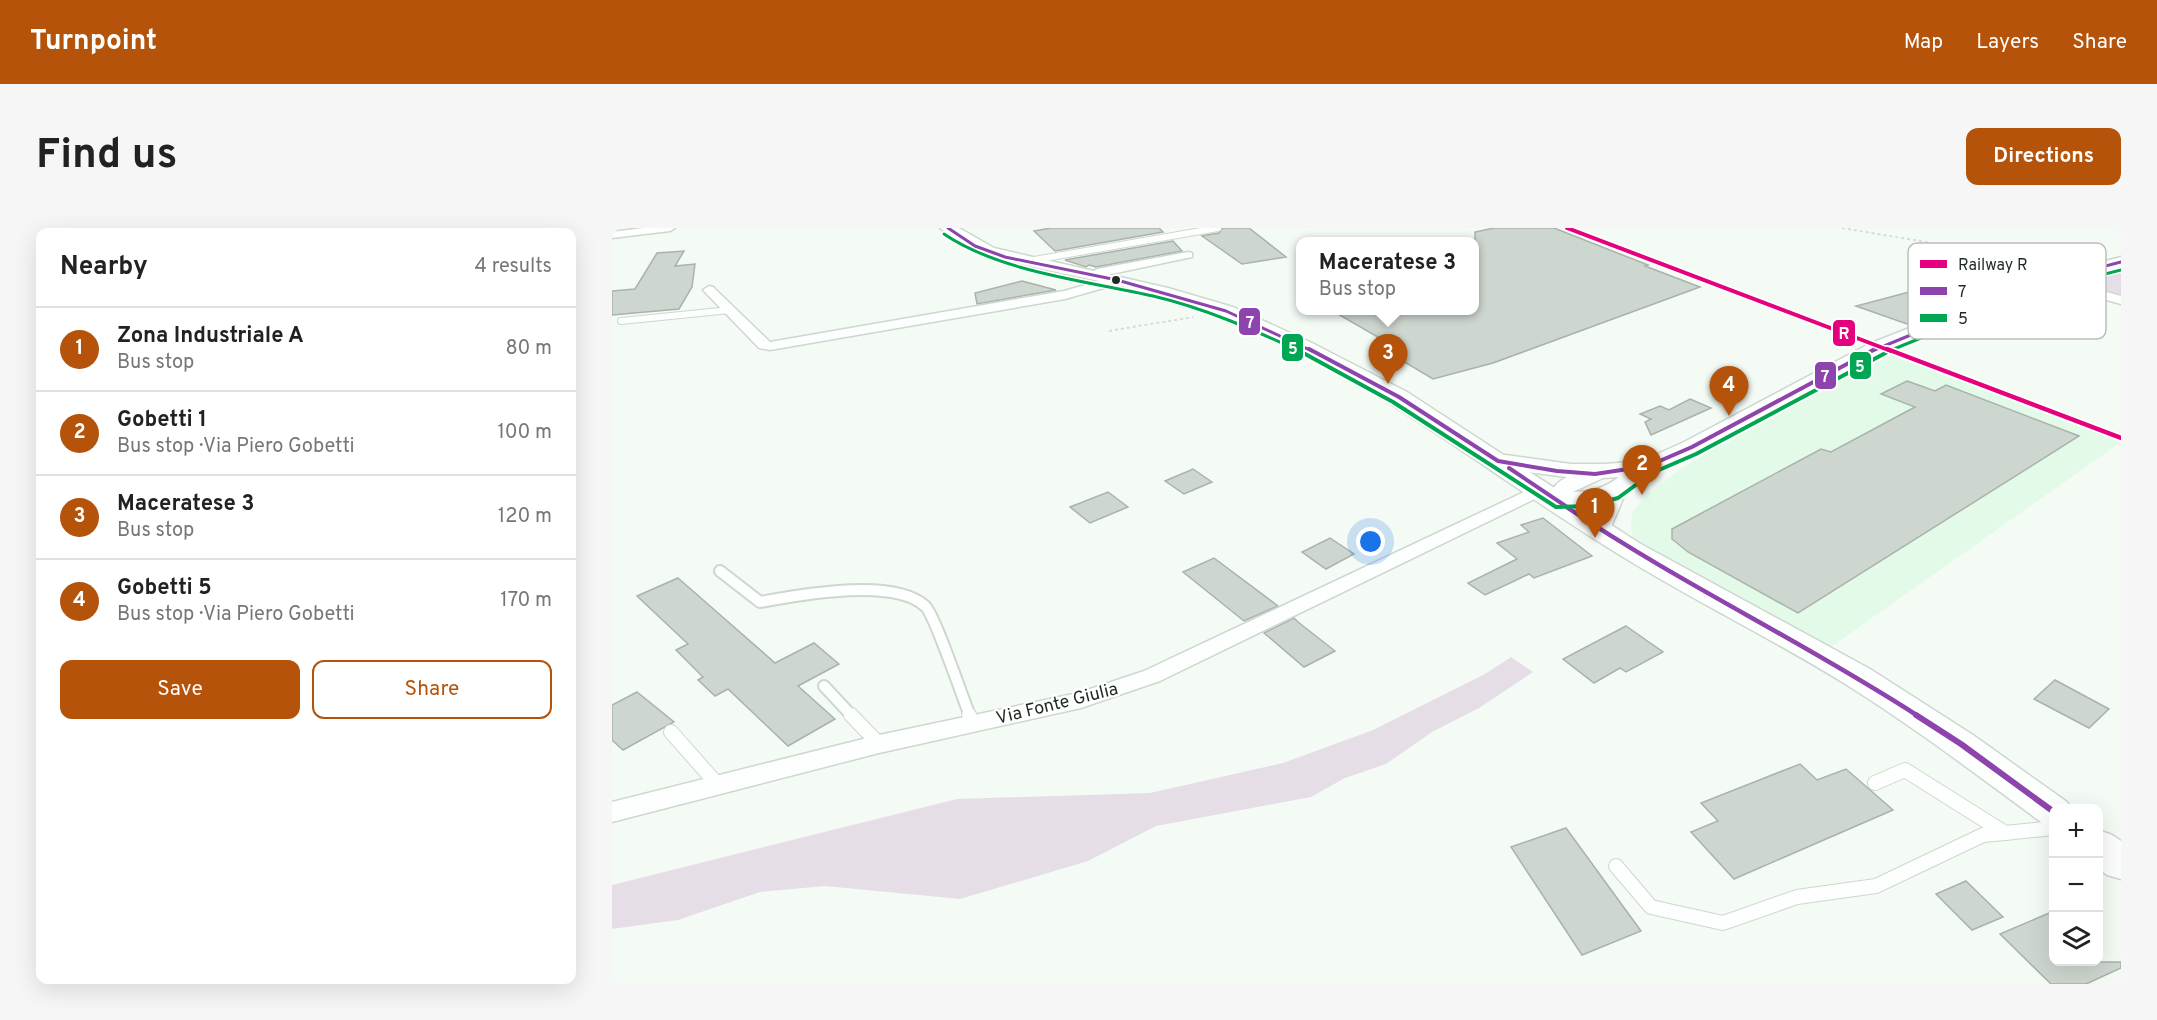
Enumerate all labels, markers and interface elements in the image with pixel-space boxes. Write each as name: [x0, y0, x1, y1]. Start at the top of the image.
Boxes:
text: Turnpoint: [30, 24, 157, 60]
text: Map: [1904, 29, 1943, 56]
text: Layers: [1976, 29, 2039, 56]
text: Share: [2072, 29, 2127, 56]
button: Directions: [1966, 128, 2121, 185]
text: Find us: [36, 130, 177, 183]
popup: [1296, 237, 1479, 315]
legend: [1908, 243, 2106, 339]
text: Maceratese 3: [1319, 250, 1456, 277]
text: Nearby: [60, 251, 148, 284]
text: 4 results: [475, 254, 552, 280]
text: Railway R: [1958, 256, 2028, 276]
unlabelled marker: [1110, 274, 1122, 286]
text: Bus stop: [1319, 277, 1396, 303]
text: 7: [1958, 283, 1966, 303]
line badge: 7: [1238, 307, 1261, 336]
text: 5: [1958, 310, 1968, 330]
text: 7: [1246, 314, 1254, 334]
line badge: R: [1832, 319, 1856, 347]
text: Zona Industriale A: [117, 323, 304, 350]
text: R: [1838, 325, 1850, 345]
line badge: 5: [1281, 333, 1304, 362]
pin: 3: [1368, 334, 1408, 384]
text: 1: [76, 336, 84, 362]
text: 80 m: [506, 336, 552, 362]
text: 5: [1288, 340, 1298, 360]
text: Bus stop: [117, 350, 194, 376]
line badge: 5: [1849, 351, 1872, 380]
text: 5: [1855, 358, 1865, 378]
line badge: 7: [1814, 361, 1837, 390]
pin: 4: [1710, 366, 1748, 416]
text: 7: [1821, 368, 1829, 388]
text: Gobetti 1: [117, 407, 207, 434]
text: 2: [73, 420, 86, 446]
text: 100 m: [497, 420, 552, 446]
text: Bus stop · Via Piero Gobetti: [117, 434, 355, 460]
pin: 2: [1622, 446, 1662, 495]
pin: 1: [1576, 488, 1614, 538]
text: Maceratese 3: [117, 491, 254, 518]
text: 3: [74, 504, 86, 530]
text: 120 m: [498, 504, 552, 530]
text: Bus stop: [117, 518, 194, 544]
your location: [1356, 527, 1385, 556]
text: Gobetti 5: [117, 575, 212, 602]
text: 4: [73, 588, 86, 614]
text: 170 m: [500, 588, 552, 614]
text: Bus stop · Via Piero Gobetti: [117, 602, 355, 628]
button: Save: [60, 660, 300, 719]
button: Share: [312, 660, 552, 719]
street label: Via Fonte Giulia: [994, 678, 1121, 731]
map controls: [2049, 804, 2103, 966]
button: +: [2049, 804, 2103, 858]
button: −: [2049, 858, 2103, 912]
button: layers: [2049, 912, 2103, 966]

